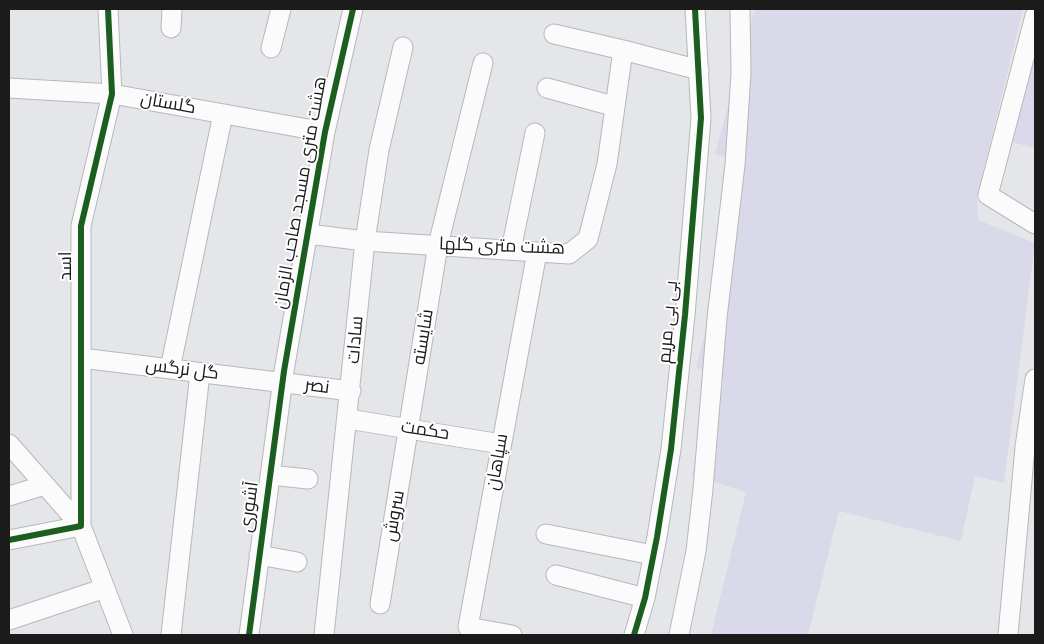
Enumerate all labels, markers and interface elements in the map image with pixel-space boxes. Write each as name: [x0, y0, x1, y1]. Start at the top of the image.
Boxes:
street label: هشت متری مسجد صاحب الزمان: [270, 75, 332, 311]
street label: گلستان: [139, 89, 197, 119]
street label: هشت متری گلها: [439, 234, 565, 260]
street label: اسد: [55, 251, 77, 281]
street label: بی بی مریم: [655, 280, 683, 364]
street label: شایسته: [409, 308, 439, 366]
street label: سادات: [343, 315, 369, 365]
street label: گل نرگس: [144, 355, 220, 385]
street label: نصر: [303, 375, 331, 399]
street label: حکمت: [399, 417, 451, 445]
street label: سپاهان: [482, 432, 514, 492]
street label: آشوری: [236, 480, 264, 534]
street label: سروش: [380, 489, 410, 543]

